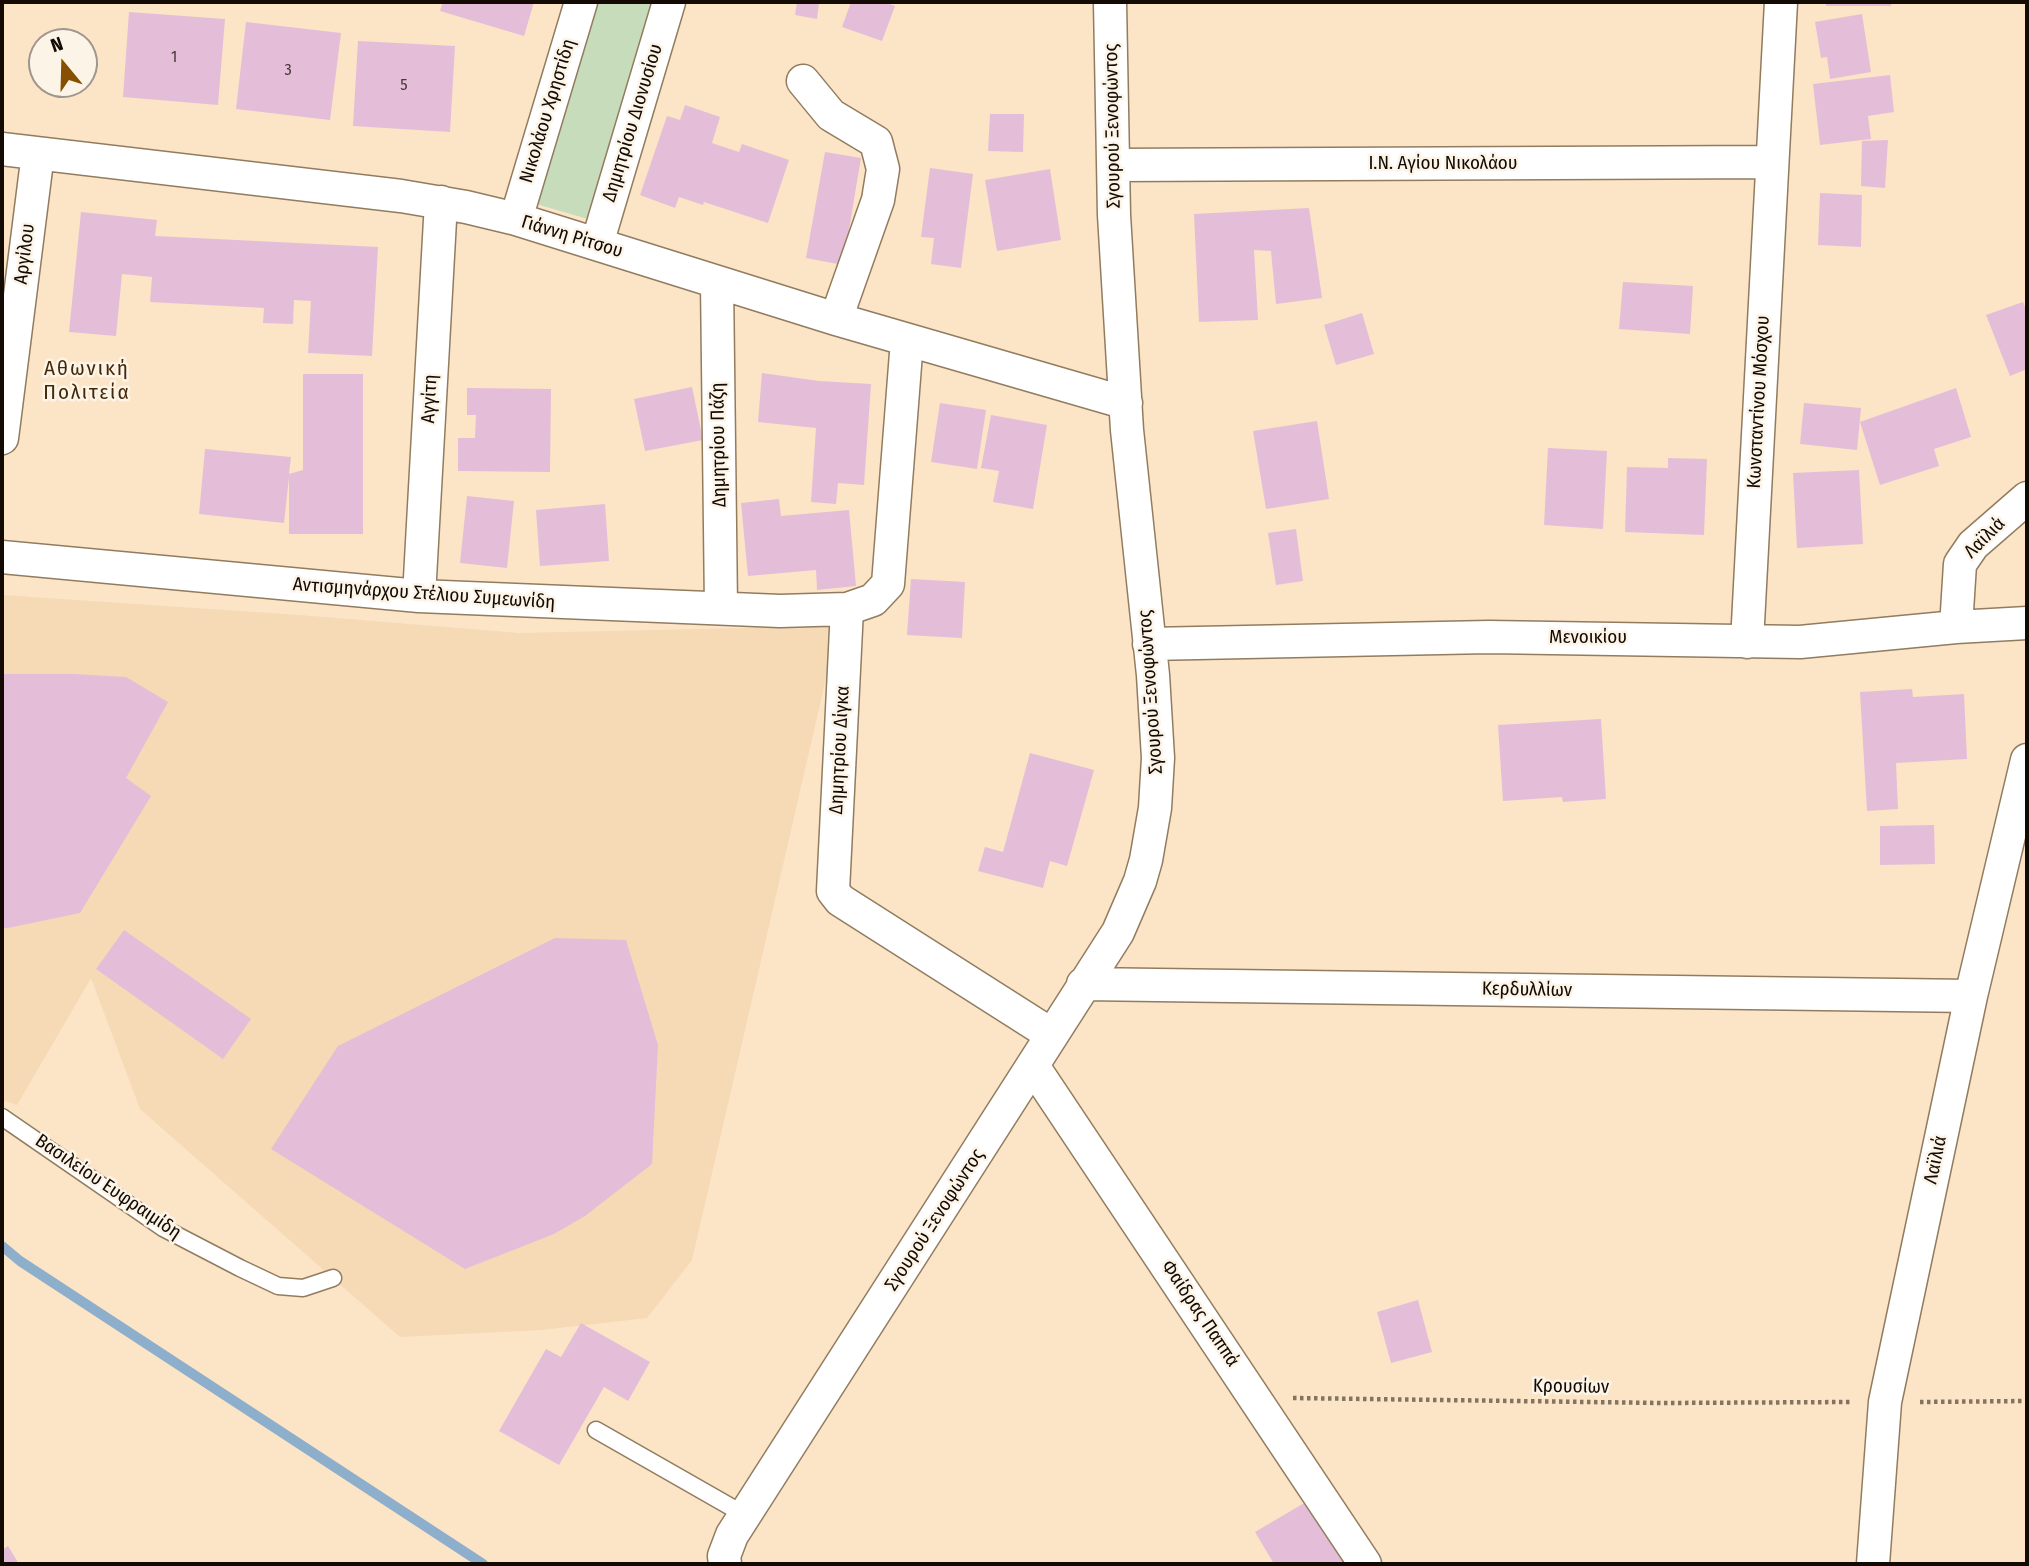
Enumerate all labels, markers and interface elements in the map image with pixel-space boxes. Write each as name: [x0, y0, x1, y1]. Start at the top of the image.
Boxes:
north arrow: [28, 28, 98, 98]
text: N: [48, 32, 66, 57]
street label: Νικολάου Χρηστίδη: [515, 36, 581, 186]
street label: Δημητρίου Διονυσίου: [598, 41, 668, 205]
street label: Σγουρού Ξενοφώντος: [1100, 43, 1126, 209]
house number: 1: [171, 48, 177, 68]
house number: 3: [284, 61, 292, 81]
house number: 5: [400, 76, 408, 96]
street label: Ι.Ν. Αγίου Νικολάου: [1368, 153, 1518, 175]
street label: Γιάννη Ρίτσου: [518, 211, 626, 263]
street label: Αργίλου: [10, 222, 40, 286]
street label: Κωνσταντίνου Μόσχου: [1743, 315, 1775, 489]
district label: Αθωνική Πολιτεία: [44, 356, 130, 406]
street label: Αγγίτη: [417, 374, 443, 424]
street label: Δημητρίου Πάζη: [707, 382, 731, 508]
street label: Λαϊλιά: [1960, 513, 2010, 563]
street label: Αντισμηνάρχου Στέλιου Συμεωνίδη: [292, 573, 556, 615]
street label: Σγουρού Ξενοφώντος: [1134, 609, 1168, 775]
street label: Μενοικίου: [1549, 627, 1627, 649]
street label: Δημητρίου Δίγκα: [825, 685, 855, 815]
street label: Κερδυλλίων: [1482, 978, 1572, 1002]
street label: Βασιλείου Ευφραιμίδη: [31, 1130, 185, 1244]
street label: Λαϊλιά: [1920, 1134, 1952, 1186]
street label: Σγουρού Ξενοφώντος: [881, 1145, 989, 1295]
street label: Φαίδρας Παππά: [1156, 1256, 1244, 1372]
street label: Κρουσίων: [1533, 1375, 1609, 1399]

